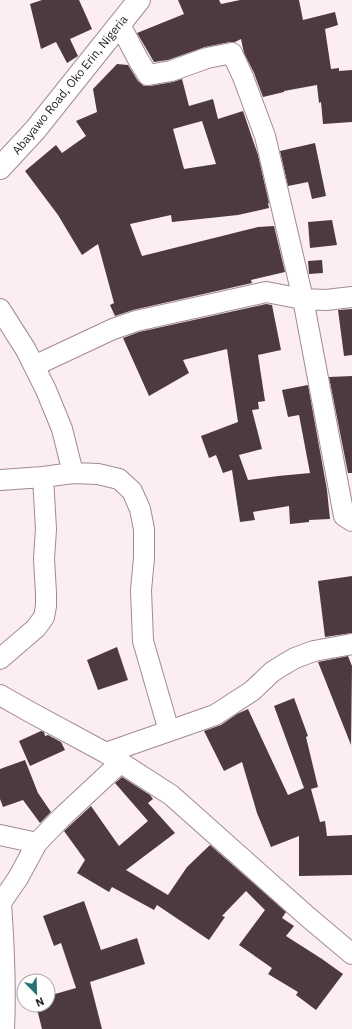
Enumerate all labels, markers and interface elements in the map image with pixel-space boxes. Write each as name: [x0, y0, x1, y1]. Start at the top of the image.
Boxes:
street label: Abayawo Road, Oko Erin, Nigeria: [9, 11, 131, 157]
north arrow: [16, 973, 56, 1013]
text: N: [33, 994, 46, 1010]

